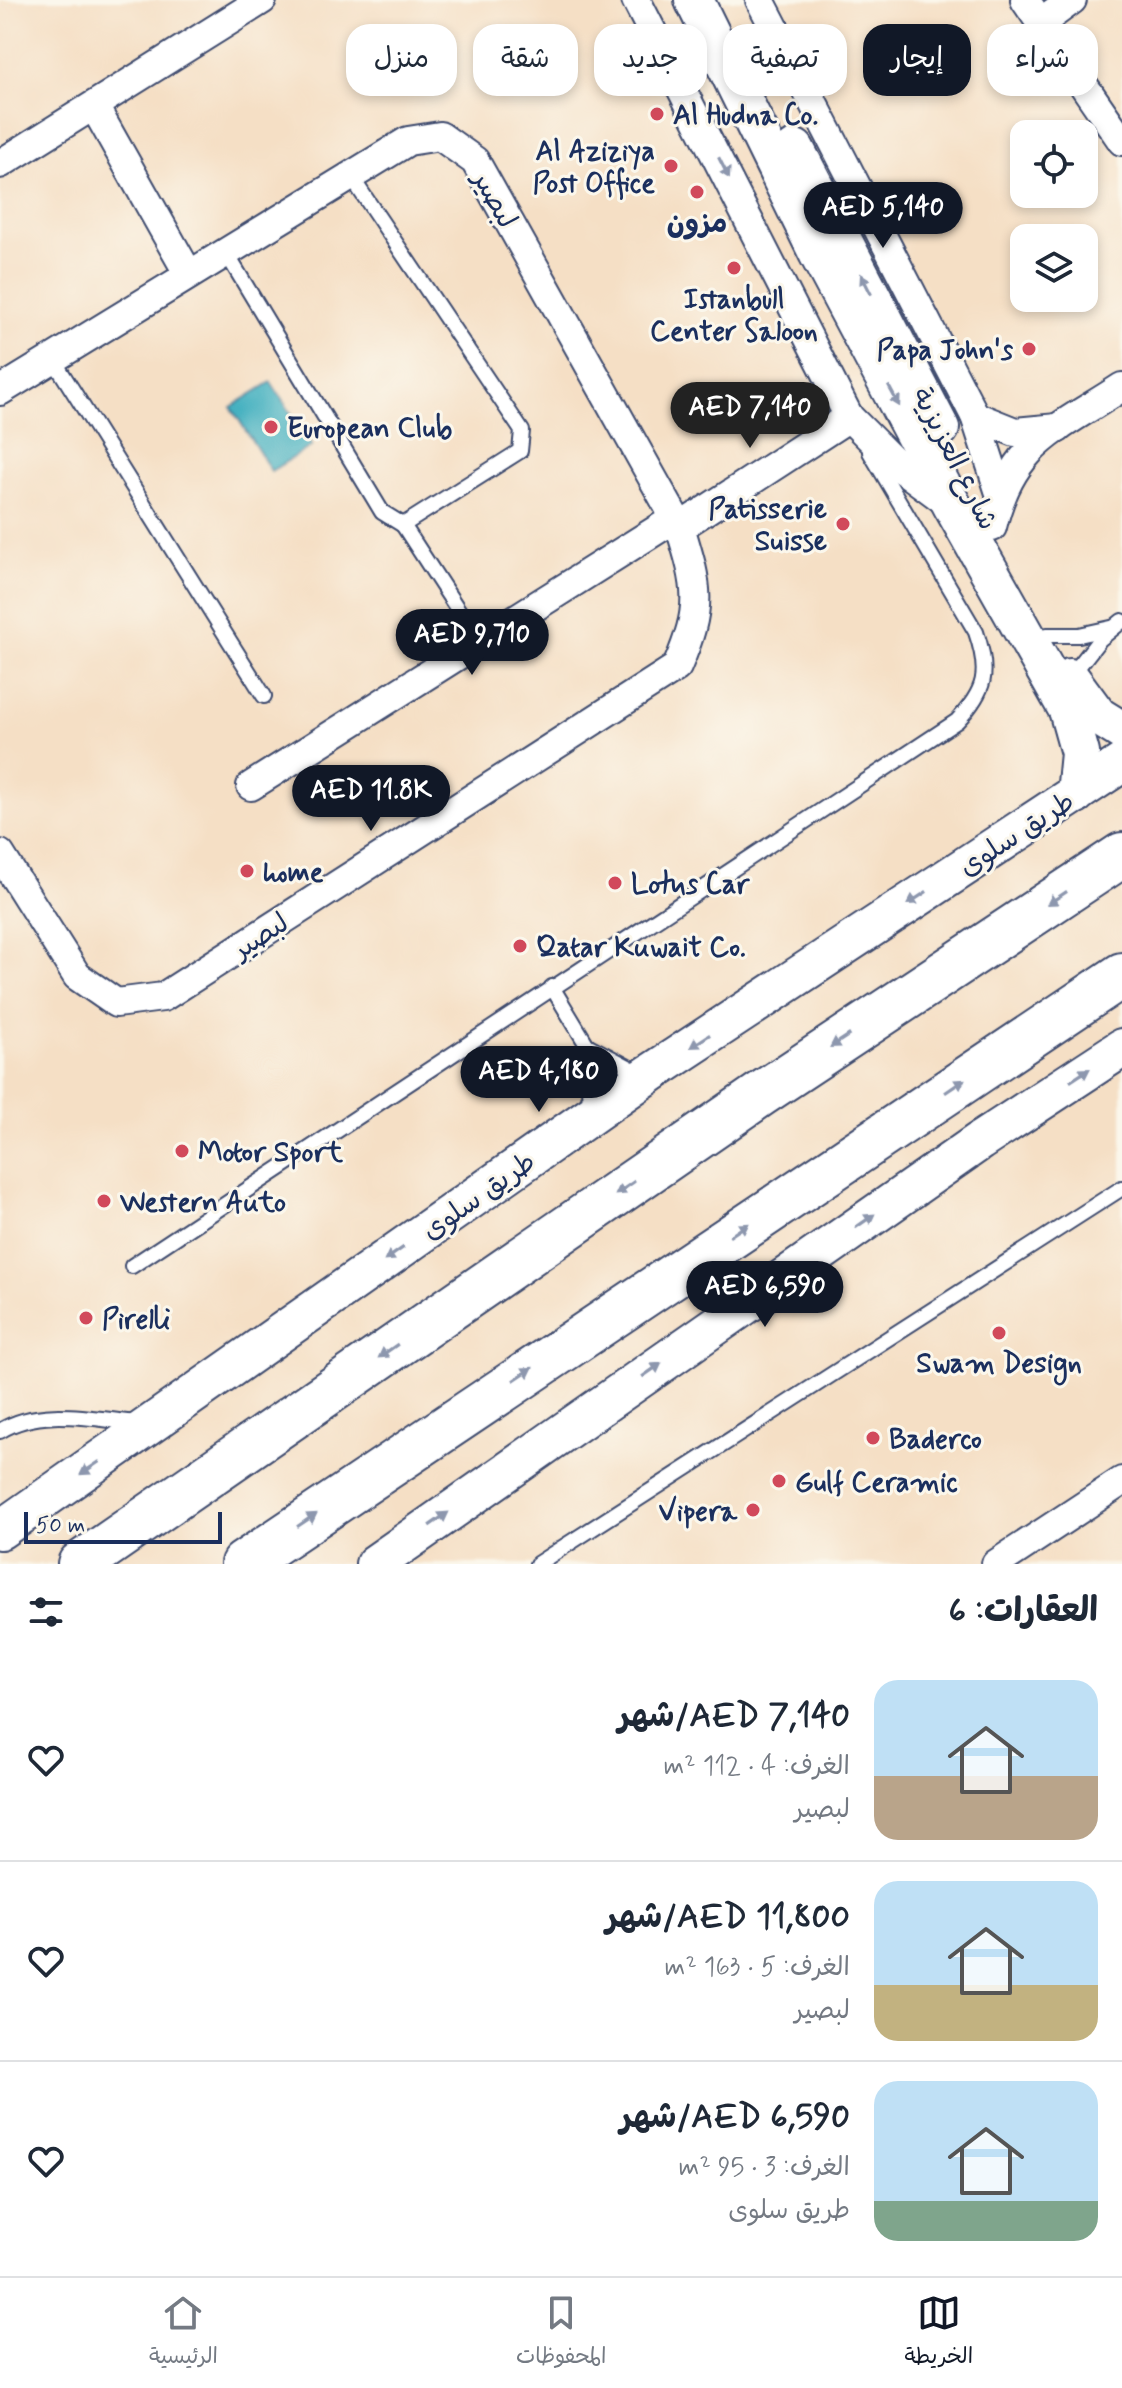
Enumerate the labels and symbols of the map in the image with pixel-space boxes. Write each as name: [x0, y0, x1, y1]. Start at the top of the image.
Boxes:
place label: Al Hudna Co.: [673, 98, 818, 135]
marker: Al Hudna Co.: [648, 105, 666, 123]
place label: Al Aziziya Post Office: [533, 134, 655, 203]
marker: Al Aziziya Post Office: [662, 157, 680, 175]
one-way arrow: [717, 157, 731, 180]
street label: لبصير: [462, 163, 524, 235]
pin: AED 5,140: [791, 182, 975, 250]
marker: مزون: [688, 183, 706, 201]
place label: مزون: [667, 206, 727, 243]
marker: Istanbull Center Saloon: [725, 259, 743, 277]
one-way arrow: [859, 273, 873, 295]
place label: Istanbull Center Saloon: [650, 282, 818, 351]
place label: Papa John's: [877, 333, 1014, 370]
marker: Papa John's: [1020, 340, 1038, 358]
street label: شارع العزيزية: [902, 381, 1006, 537]
pin: AED 7,140: [658, 382, 842, 450]
one-way arrow: [888, 385, 901, 408]
place label: European Club: [287, 411, 452, 448]
marker: European Club: [262, 418, 280, 436]
place label: Patisserie Suisse: [708, 492, 827, 561]
marker: Patisserie Suisse: [834, 515, 852, 533]
pin: AED 9,710: [380, 609, 564, 677]
pin: AED 11.8K: [279, 765, 463, 833]
street label: طريق سلوى: [952, 784, 1082, 886]
place label: home: [263, 855, 324, 892]
marker: home: [238, 862, 256, 880]
place label: Lotus Car: [631, 867, 750, 904]
marker: Lotus Car: [606, 874, 624, 892]
one-way arrow: [906, 891, 927, 906]
one-way arrow: [1046, 891, 1068, 905]
street label: لبصير: [225, 905, 296, 970]
place label: Qatar Kuwait Co.: [536, 930, 746, 967]
marker: Qatar Kuwait Co.: [511, 937, 529, 955]
one-way arrow: [689, 1034, 710, 1049]
one-way arrow: [829, 1034, 851, 1048]
pin: AED 4,180: [447, 1046, 631, 1114]
one-way arrow: [1070, 1068, 1091, 1083]
one-way arrow: [945, 1079, 966, 1094]
place label: Motor Sport: [198, 1135, 343, 1172]
marker: Motor Sport: [173, 1142, 191, 1160]
street label: طريق سلوى: [415, 1144, 544, 1250]
one-way arrow: [614, 1180, 635, 1195]
place label: Western Auto: [120, 1185, 286, 1222]
marker: Western Auto: [95, 1192, 113, 1210]
one-way arrow: [855, 1214, 876, 1229]
one-way arrow: [729, 1223, 750, 1238]
one-way arrow: [384, 1246, 405, 1261]
pin: AED 6,590: [673, 1261, 857, 1329]
place label: Pirelli: [102, 1302, 170, 1339]
marker: Pirelli: [77, 1309, 95, 1327]
marker: Swam Design: [990, 1324, 1008, 1342]
one-way arrow: [377, 1343, 398, 1358]
place label: Swam Design: [916, 1346, 1082, 1386]
one-way arrow: [642, 1363, 663, 1378]
one-way arrow: [512, 1368, 534, 1382]
place label: Baderco: [889, 1422, 982, 1459]
marker: Baderco: [864, 1429, 882, 1447]
one-way arrow: [80, 1460, 101, 1475]
place label: Gulf Ceramic: [795, 1465, 958, 1502]
marker: Gulf Ceramic: [770, 1472, 788, 1490]
place label: Vipera: [659, 1494, 738, 1531]
marker: Vipera: [744, 1501, 762, 1519]
scale bar: [24, 1508, 222, 1544]
one-way arrow: [429, 1512, 450, 1527]
one-way arrow: [297, 1513, 318, 1528]

